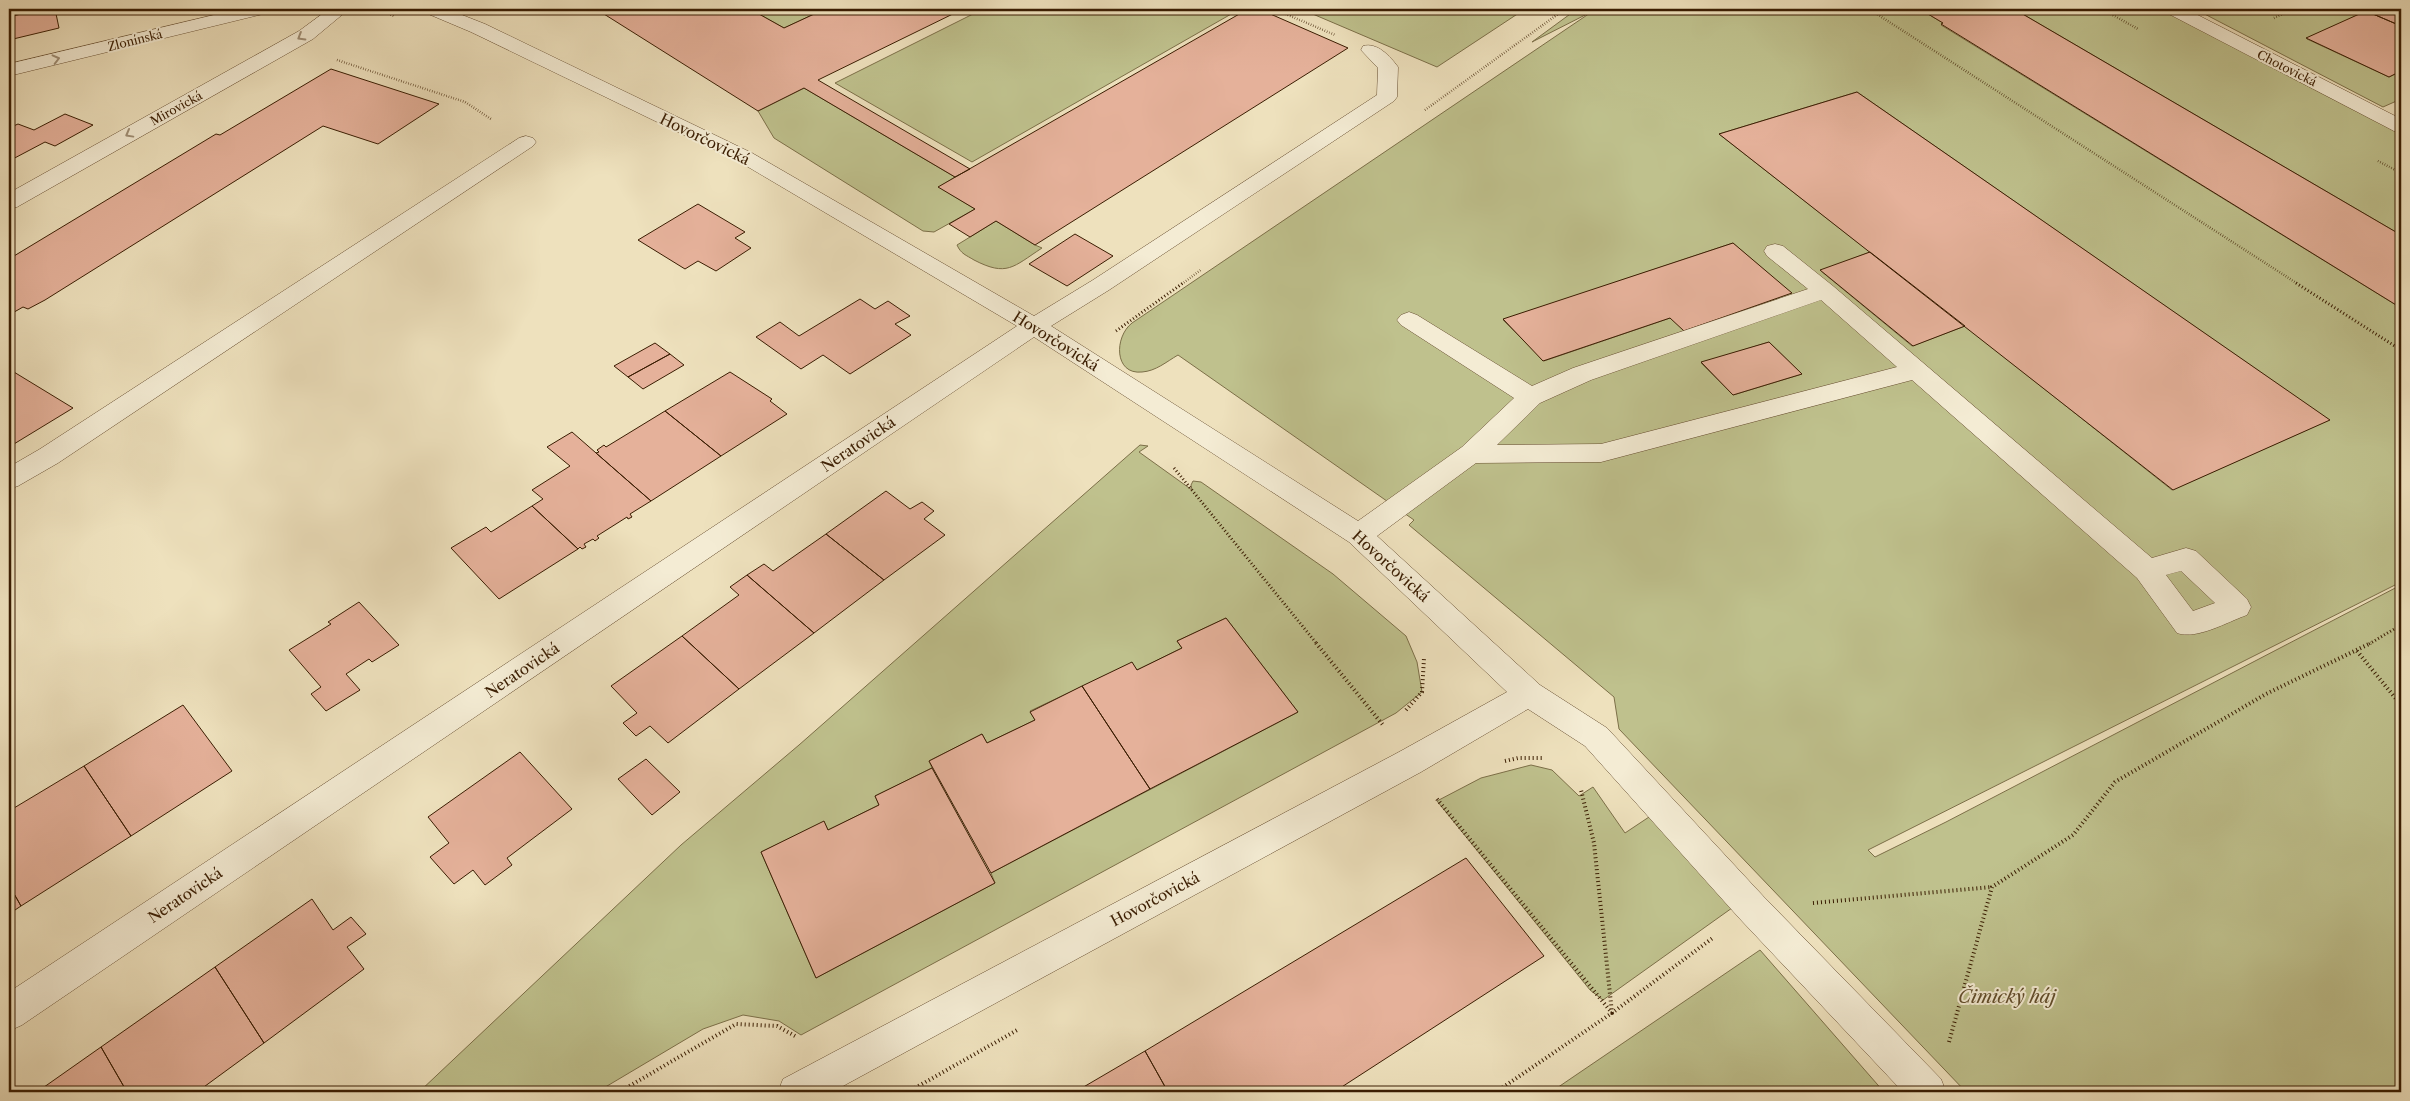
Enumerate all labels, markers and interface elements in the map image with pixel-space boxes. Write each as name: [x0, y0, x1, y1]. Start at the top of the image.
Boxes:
street label: Zlonínská: [106, 26, 165, 54]
one-way arrow: [297, 31, 306, 41]
street label: Chotovická: [2255, 47, 2320, 90]
one-way arrow: [52, 54, 61, 65]
street label: Mirovická: [147, 87, 205, 128]
street label: Hovorčovická: [657, 109, 753, 169]
one-way arrow: [125, 128, 134, 138]
street label: Hovorčovická: [1009, 307, 1103, 375]
street label: Neratovická: [817, 412, 899, 476]
street label: Hovorčovická: [1348, 526, 1434, 606]
street label: Neratovická: [481, 638, 563, 702]
street label: Neratovická: [144, 863, 226, 927]
street label: Hovorčovická: [1107, 868, 1203, 930]
park label: Čimický háj: [1958, 984, 2057, 1008]

